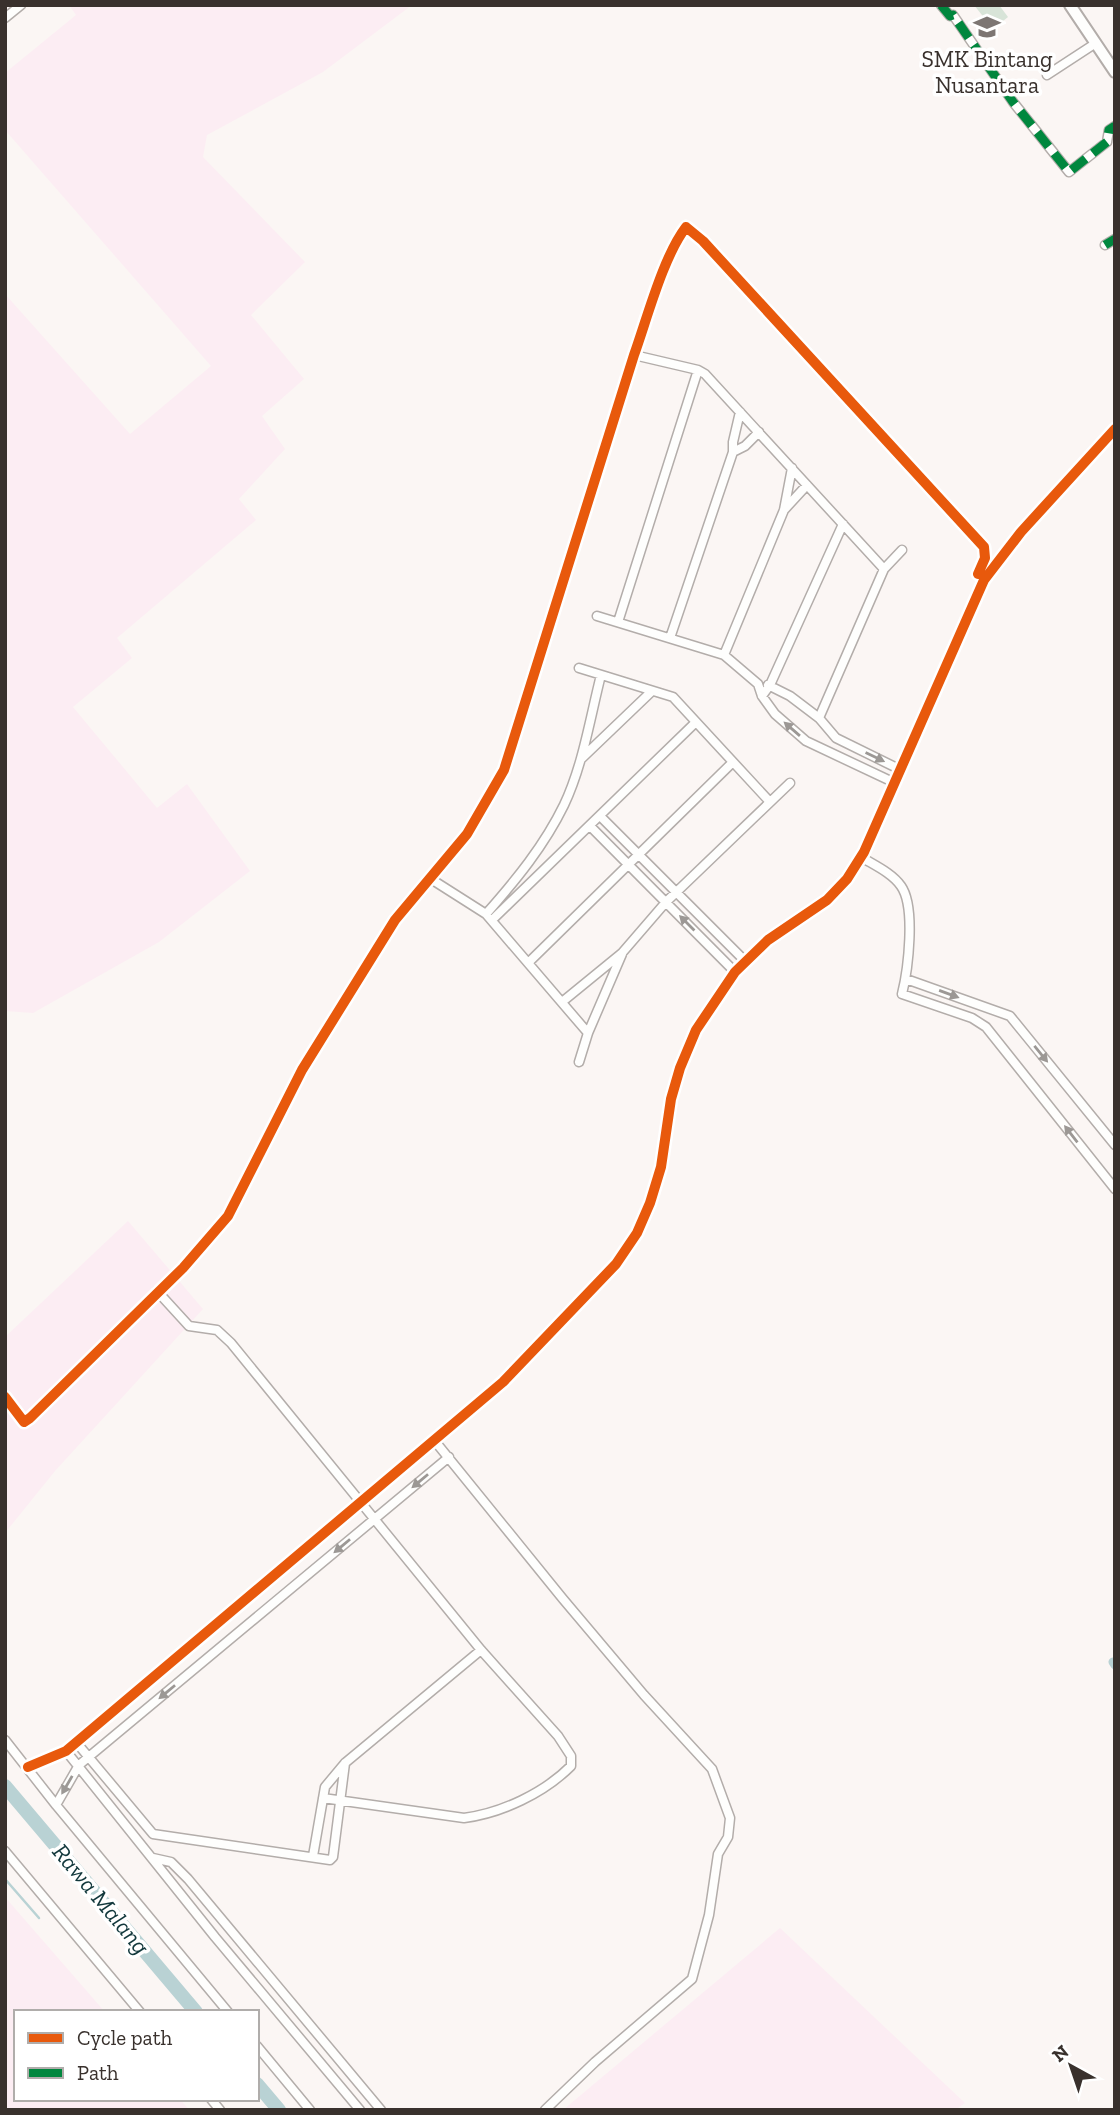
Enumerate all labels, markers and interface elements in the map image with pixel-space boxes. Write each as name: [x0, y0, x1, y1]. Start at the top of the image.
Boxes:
school or university icon: SMK Bintang Nusantara: [972, 12, 1002, 42]
place label: SMK Bintang Nusantara: [921, 45, 1053, 99]
one-way arrow: [783, 722, 800, 737]
one-way arrow: [865, 752, 886, 763]
one-way arrow: [678, 915, 695, 932]
one-way arrow: [938, 989, 959, 1000]
one-way arrow: [1033, 1046, 1048, 1063]
one-way arrow: [1064, 1125, 1079, 1143]
one-way arrow: [412, 1473, 429, 1488]
one-way arrow: [333, 1538, 350, 1553]
one-way arrow: [159, 1684, 176, 1699]
one-way arrow: [61, 1776, 74, 1795]
water label: Rawa Malang: [47, 1837, 157, 1960]
legend: [14, 2010, 259, 2101]
text: Cycle path: [77, 2025, 172, 2050]
north arrow: [1036, 2031, 1106, 2101]
text: N: [1047, 2040, 1073, 2067]
text: Path: [77, 2060, 119, 2085]

